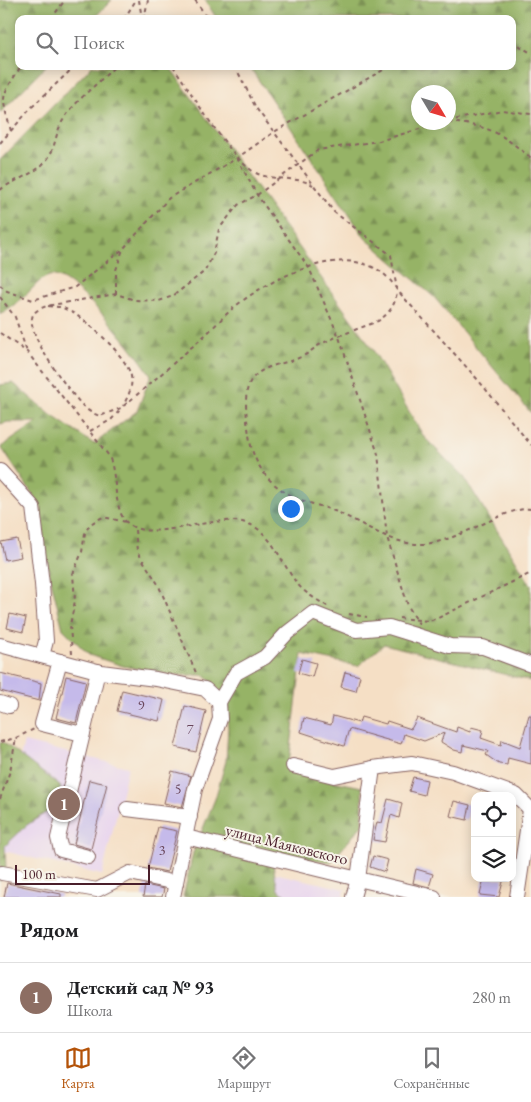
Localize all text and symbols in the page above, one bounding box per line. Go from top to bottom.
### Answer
search box [15,15,516,70]
icon: search [33,29,61,57]
text: Поиск [73,30,125,55]
north arrow [411,85,456,130]
your location [278,496,304,522]
house number: 9 [138,696,145,714]
house number: 7 [187,720,194,738]
house number: 5 [175,780,181,798]
pin: 1 [48,785,80,823]
map controls [471,792,516,882]
button: locate [471,792,516,837]
street label: улица Маяковского [224,819,350,870]
button: layers [471,837,516,882]
house number: 3 [159,841,166,859]
scale bar [15,862,150,885]
text: 100 m [22,865,56,883]
text: Рядом [20,916,79,943]
text: Детский сад № 93 [67,975,214,1000]
text: 1 [32,987,40,1008]
text: 280 m [472,987,511,1008]
text: Школа [67,1000,112,1021]
tab: Карта [61,1044,95,1092]
tab: Маршрут [217,1044,271,1092]
tab: Сохранённые [393,1044,470,1092]

